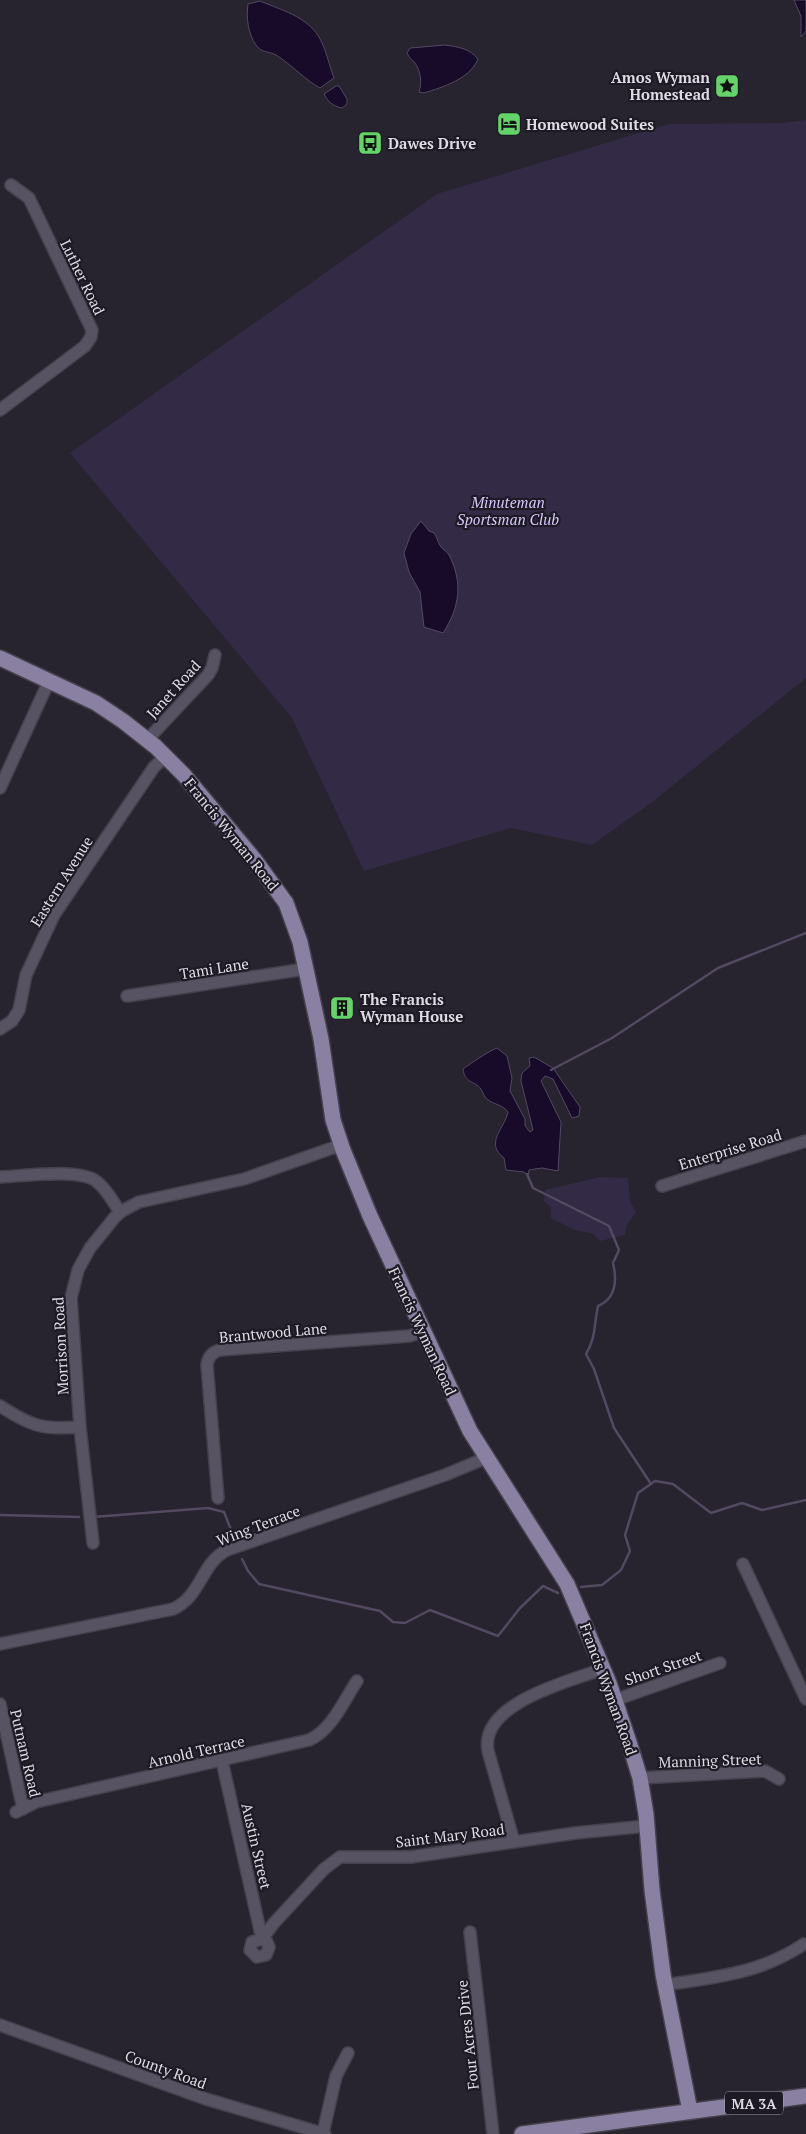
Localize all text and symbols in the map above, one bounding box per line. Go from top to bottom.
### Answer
place label: Amos Wyman Homestead [611,67,710,104]
place icon: Amos Wyman Homestead [714,73,740,99]
hotel icon: Homewood Suites [496,111,522,137]
place label: Homewood Suites [526,114,654,134]
bus stop icon: Dawes Drive [357,130,383,156]
place label: Dawes Drive [388,133,476,153]
street label: Luther Road [56,236,110,318]
park label: Minuteman Sportsman Club [457,492,559,529]
street label: Janet Road [142,656,204,722]
street label: Francis Wyman Road [180,774,284,894]
street label: Eastern Avenue [25,832,97,930]
street label: Tami Lane [178,953,250,983]
place label: The Francis Wyman House [360,989,463,1026]
building icon: The Francis Wyman House [329,995,355,1021]
street label: Enterprise Road [676,1124,784,1174]
street label: Francis Wyman Road [384,1264,462,1398]
street label: Morrison Road [47,1296,73,1396]
street label: Brantwood Lane [218,1317,328,1347]
street label: Wing Terrace [213,1500,303,1550]
street label: Francis Wyman Road [576,1620,642,1758]
street label: Short Street [622,1644,705,1690]
street label: Putnam Road [6,1707,46,1799]
street label: Arnold Terrace [146,1730,246,1772]
street label: Manning Street [658,1748,762,1772]
street label: Austin Street [237,1801,277,1892]
street label: Saint Mary Road [394,1818,506,1852]
street label: Four Acres Drive [451,1979,483,2091]
street label: County Road [122,2045,210,2093]
road number: MA 3A [725,2092,783,2114]

